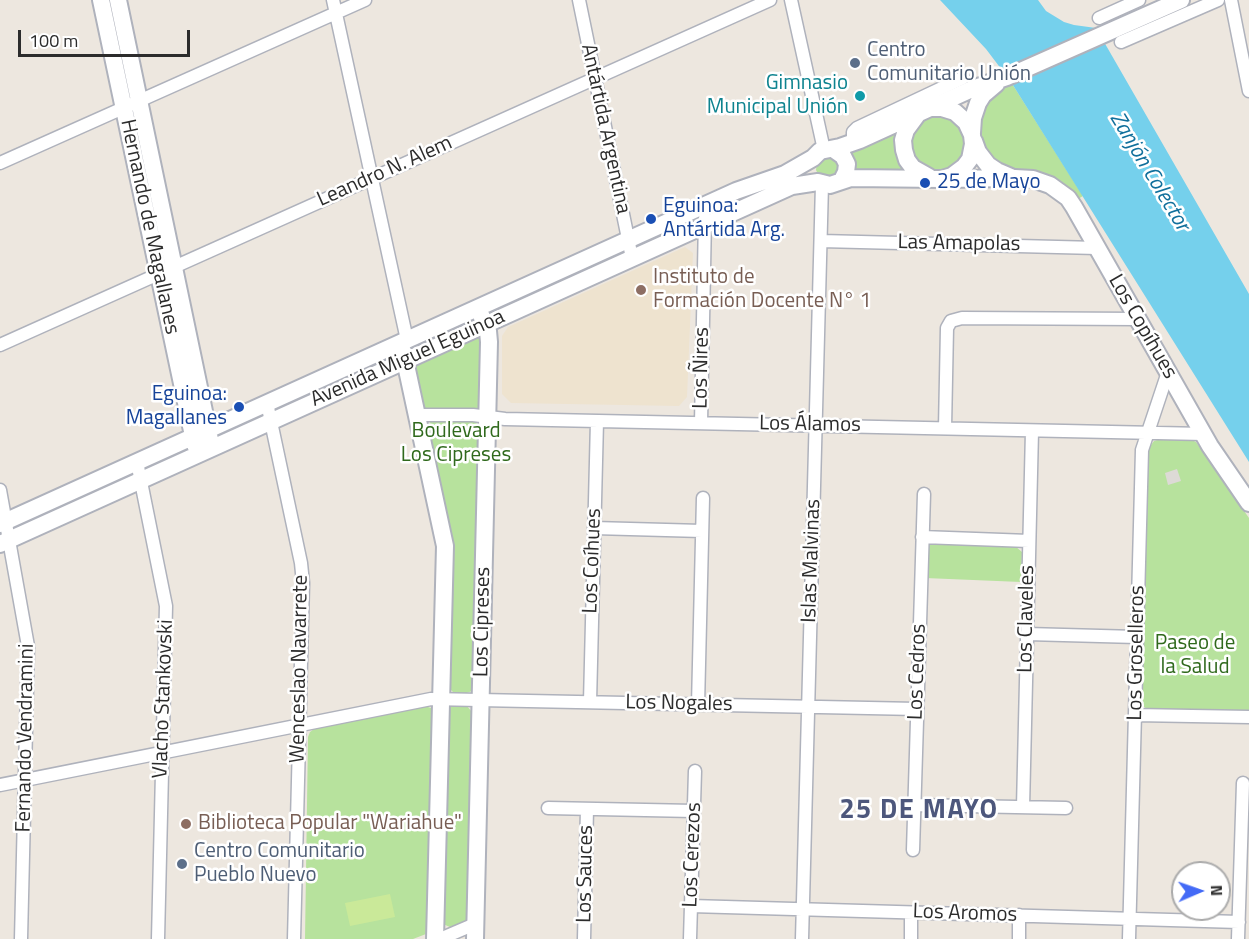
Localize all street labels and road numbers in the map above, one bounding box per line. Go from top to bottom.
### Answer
street label: Antártida Argentina [575,42,635,216]
street label: Hernando de Magallanes [114,117,184,337]
street label: Leandro N. Alem [314,131,456,213]
street label: Las Amapolas [897,230,1021,258]
street label: Los Copíhues [1102,270,1182,384]
street label: Avenida Miguel Eguinoa [307,305,509,413]
street label: Los Ñires [689,327,715,409]
street label: Los Álamos [759,412,861,438]
street label: Islas Malvinas [797,499,827,623]
street label: Los Coíhues [579,508,607,614]
street label: Los Claveles [1013,565,1041,673]
street label: Los Cipreses [469,567,497,677]
street label: Wenceslao Navarrete [286,575,314,763]
street label: Los Groselleros [1123,585,1151,721]
street label: Vlacho Stankovski [149,619,179,779]
street label: Los Cedros [904,623,932,721]
street label: Fernando Vendramini [12,643,40,833]
street label: Los Nogales [625,690,733,718]
street label: Los Cerezos [679,802,707,908]
street label: Los Sauces [573,825,599,923]
street label: Los Aromos [912,900,1018,928]

